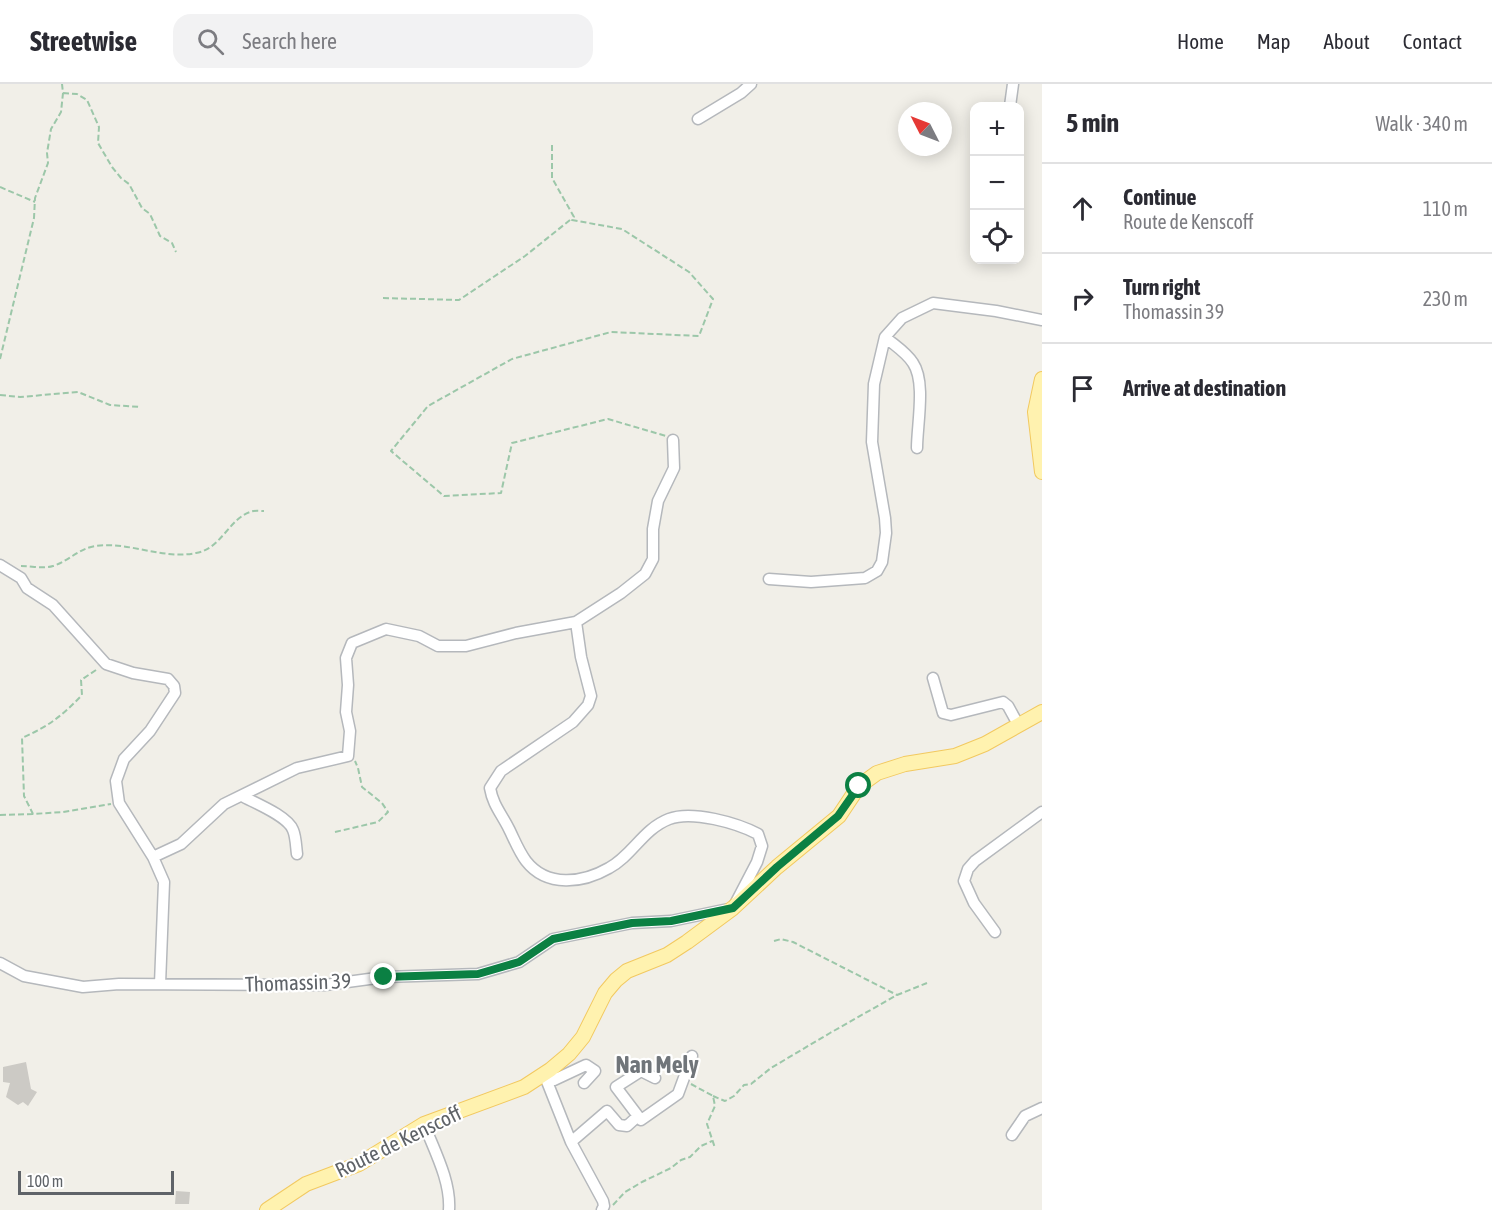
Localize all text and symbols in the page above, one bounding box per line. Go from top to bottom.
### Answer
search box [173,14,593,68]
text: Streetwise [30,25,137,57]
icon: search [194,25,227,58]
text: Search here [242,28,337,54]
text: Home [1177,29,1224,53]
text: Map [1257,29,1291,53]
text: About [1324,29,1370,53]
text: Contact [1403,29,1462,53]
north arrow [898,102,952,156]
map controls [970,102,1024,264]
button: + [970,102,1024,156]
text: 5 min [1066,108,1119,138]
text: Walk · 340 m [1376,112,1468,135]
button: − [970,156,1024,210]
text: Continue [1123,184,1197,210]
icon: ahead [1066,192,1099,225]
text: 110 m [1423,197,1468,220]
button: locate [970,210,1024,264]
text: Route de Kenscoff [1123,210,1254,233]
text: Turn right [1123,274,1200,300]
icon: right [1066,282,1099,315]
text: 230 m [1423,287,1468,310]
text: Thomassin 39 [1123,300,1224,323]
icon: arrive [1066,372,1099,405]
text: Arrive at destination [1123,375,1286,401]
route start [845,772,871,798]
route end [370,963,396,989]
street label: Thomassin 39 [245,968,351,996]
district label: Nan Mely [615,1051,699,1078]
street label: Route de Kenscoff [331,1100,465,1182]
scale bar [18,1168,174,1196]
text: 100 m [27,1172,63,1190]

